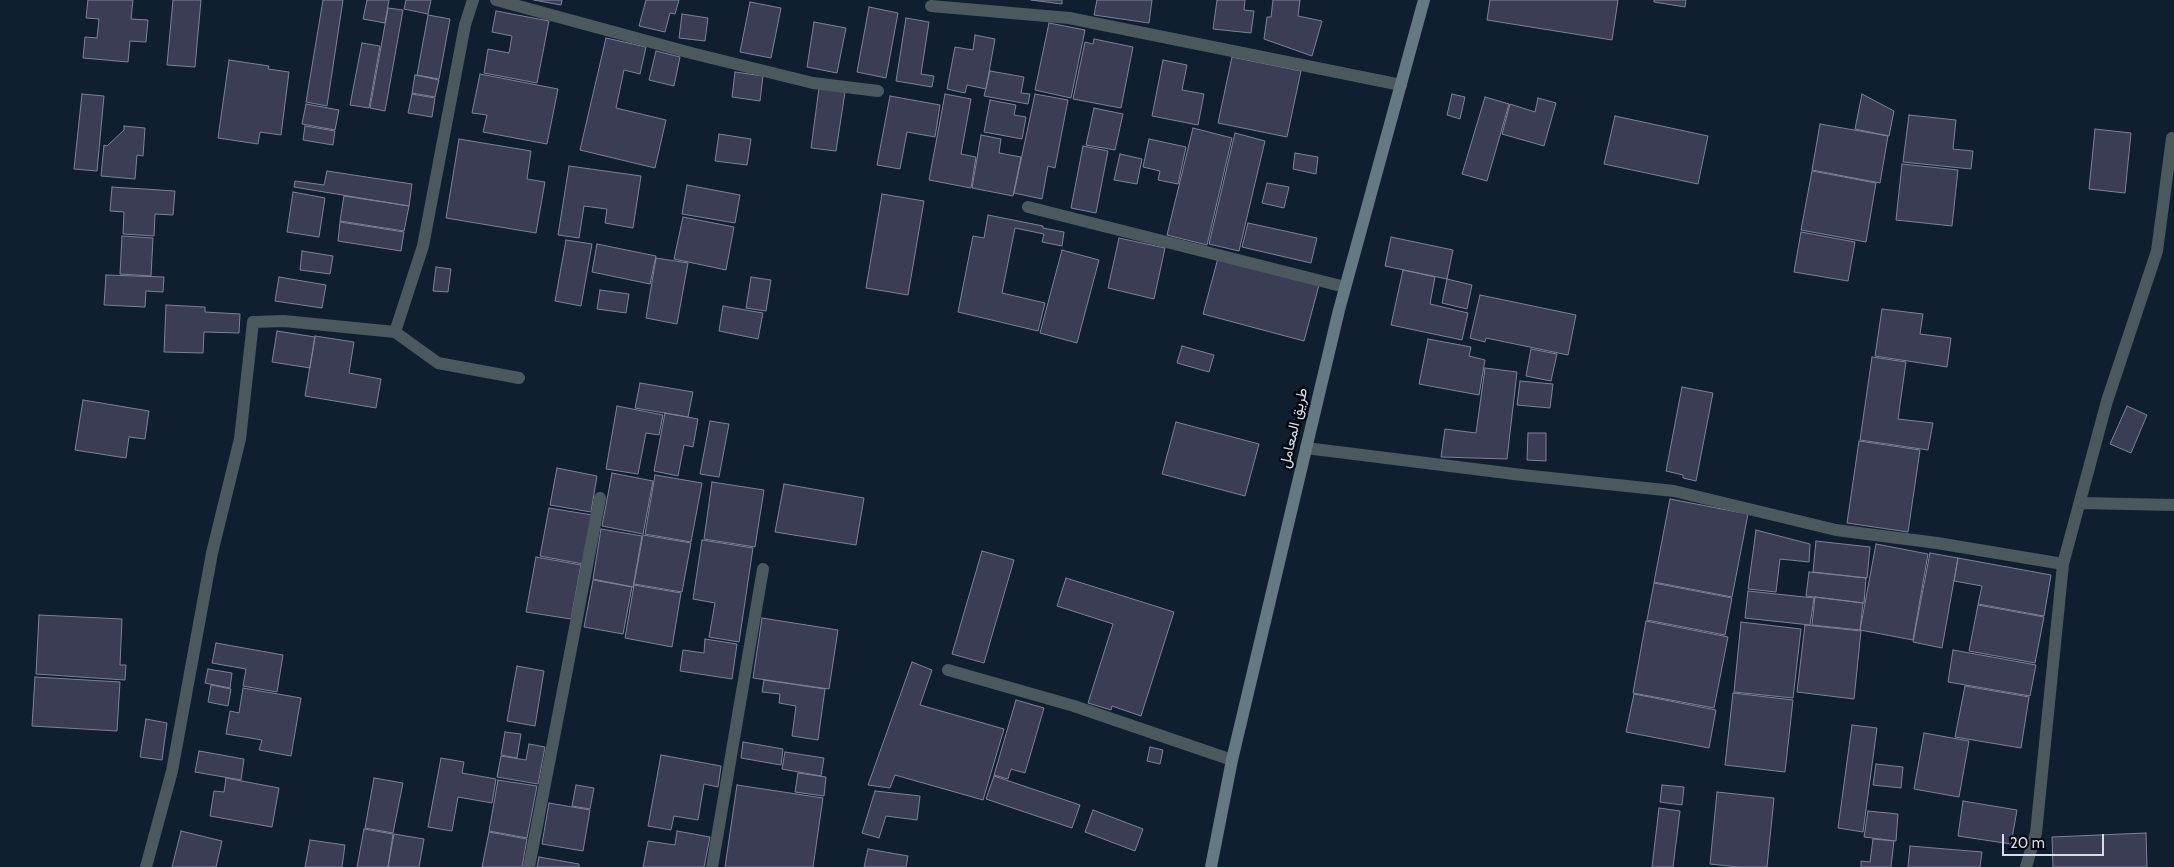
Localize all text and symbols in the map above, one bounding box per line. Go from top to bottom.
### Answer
street label: طريق المعامل [1276,386,1312,470]
scale bar [2004,824,2106,856]
text: 20 m [2010,834,2045,852]

